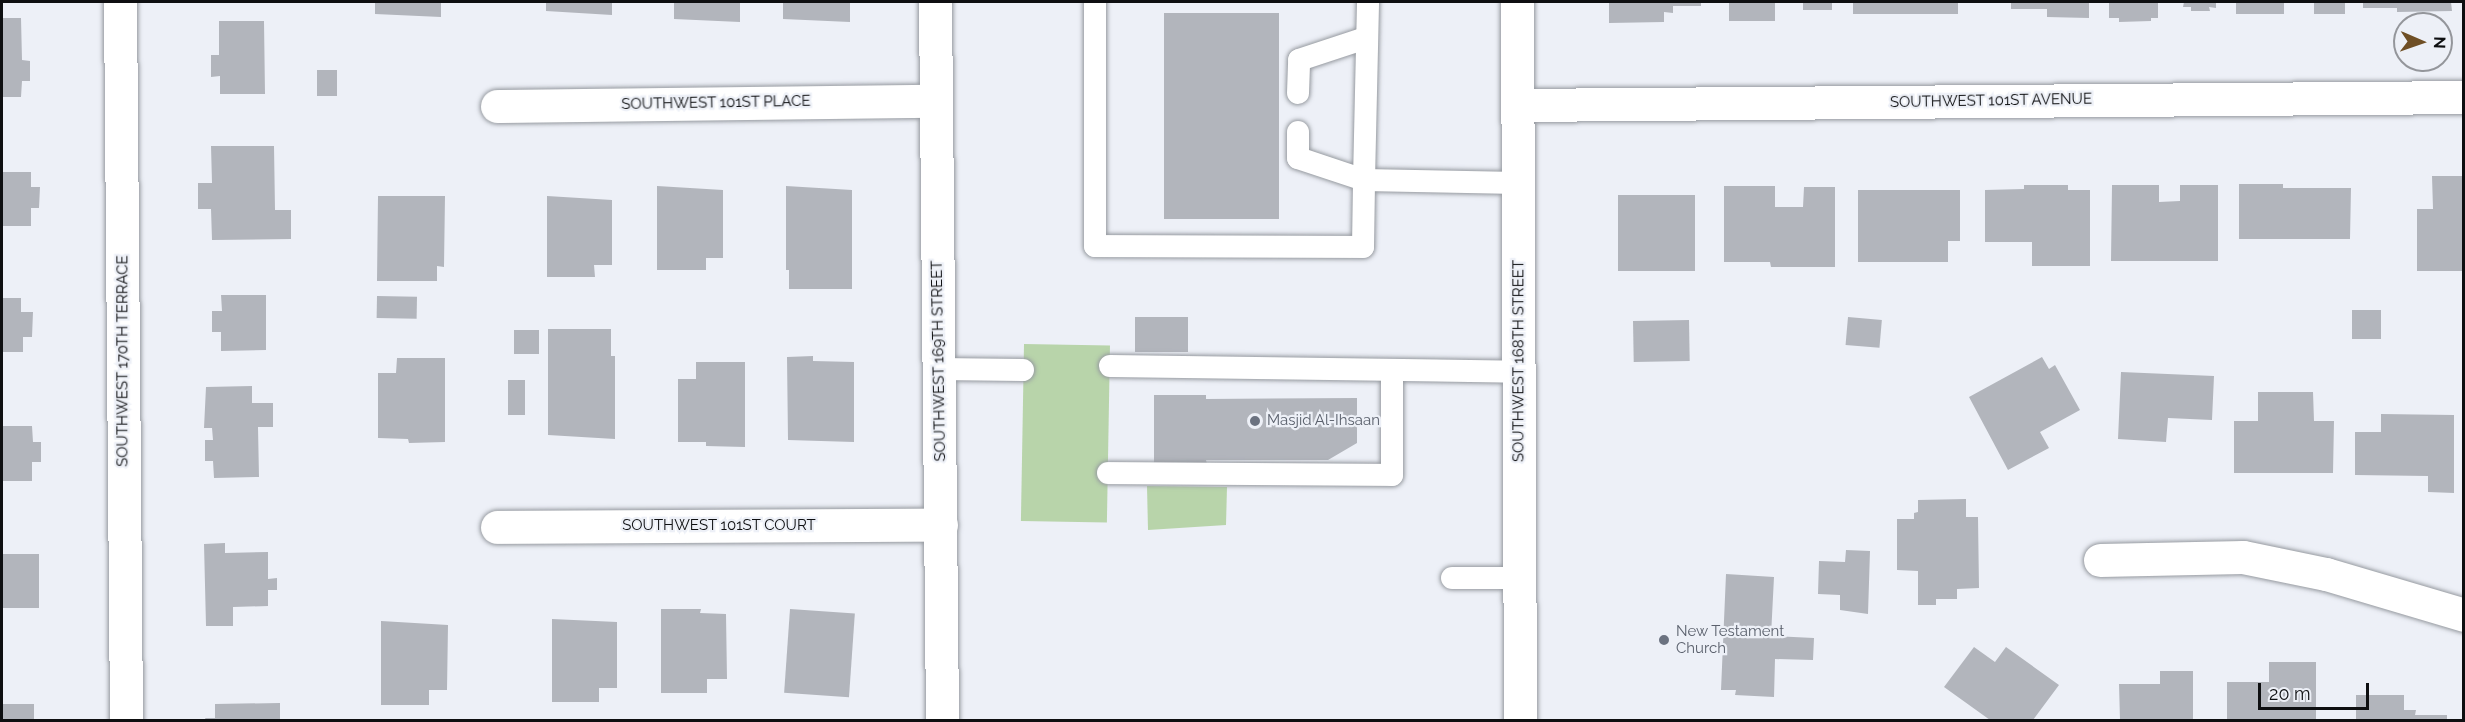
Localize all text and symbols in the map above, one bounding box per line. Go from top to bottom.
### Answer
north arrow [2393,12,2453,72]
text: N [2430,36,2449,49]
street label: SOUTHWEST 101ST AVENUE [1889,90,2093,112]
street label: SOUTHWEST 101ST PLACE [621,92,811,114]
street label: SOUTHWEST 170TH TERRACE [114,255,132,467]
street label: SOUTHWEST 169TH STREET [928,260,950,462]
street label: SOUTHWEST 168TH STREET [1510,260,1528,462]
place label: Masjid Al-Ihsaan [1267,412,1380,430]
marker: Masjid Al-Ihsaan [1248,414,1262,428]
street label: SOUTHWEST 101ST COURT [622,517,816,535]
place label: New Testament Church [1676,622,1785,657]
marker: New Testament Church [1657,633,1671,647]
scale bar [2261,671,2372,709]
text: 20 m [2269,683,2311,704]

